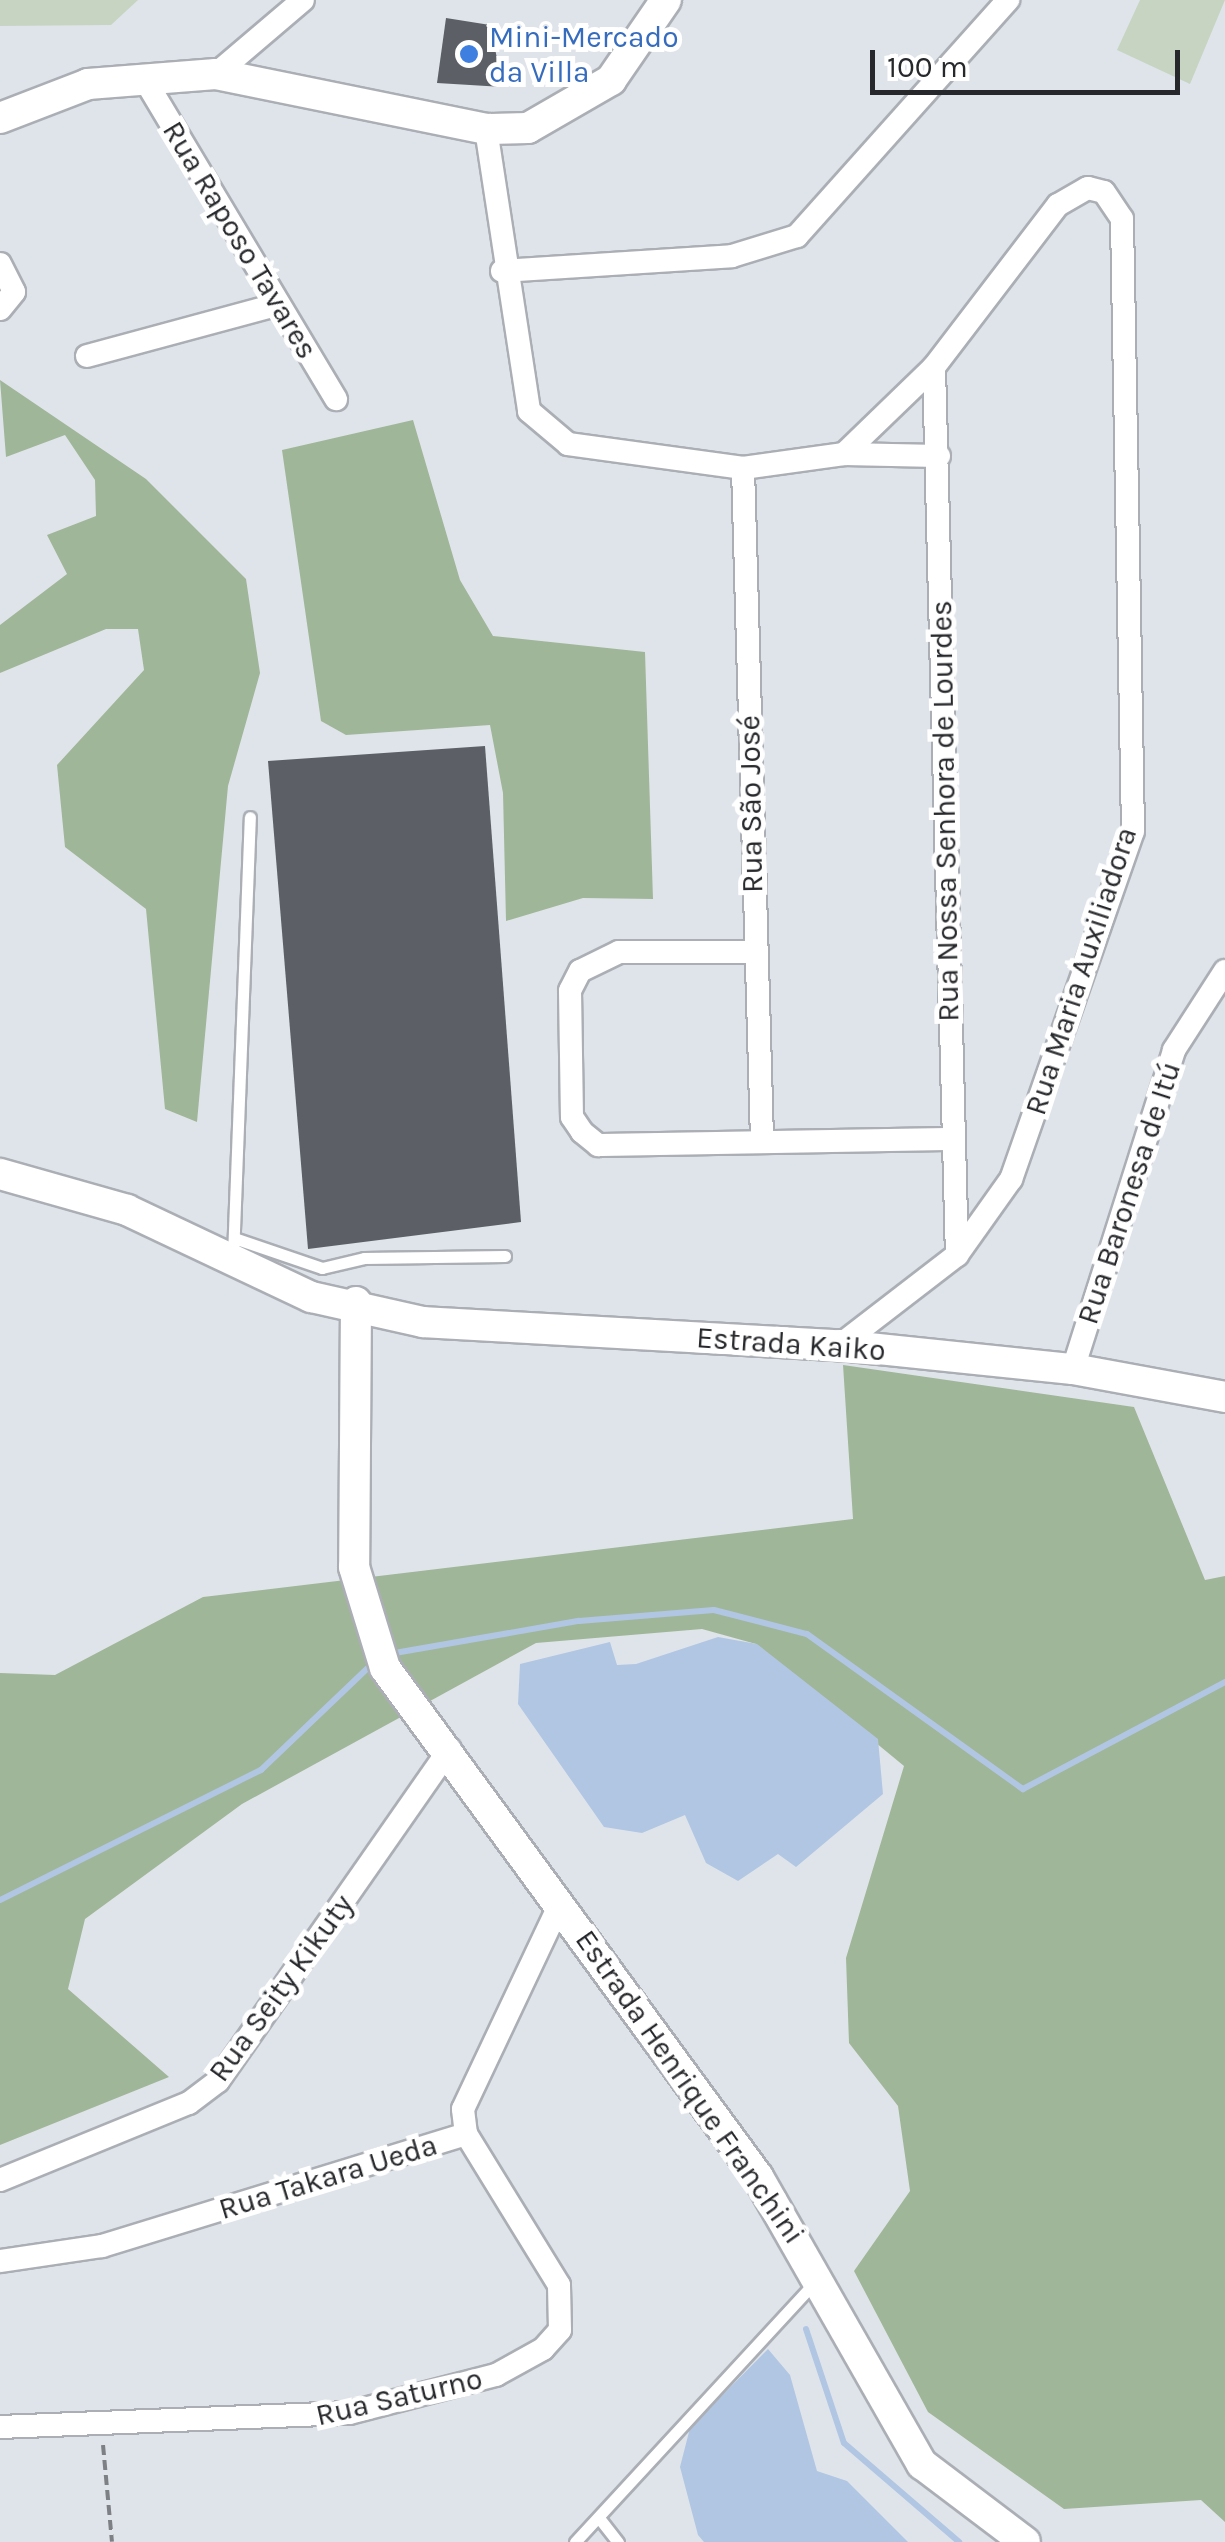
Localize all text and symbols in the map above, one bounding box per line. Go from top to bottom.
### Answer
place label: Mini-Mercado da Villa [489,19,679,90]
scale bar [875,30,1185,92]
marker: Mini-Mercado da Villa [458,43,480,65]
text: 100 m [887,49,968,85]
street label: Rua Raposo Tavares [155,115,325,365]
street label: Rua Nossa Senhora de Lourdes [923,600,967,1022]
street label: Rua São José [731,715,771,893]
street label: Rua Maria Auxiliadora [1017,822,1145,1120]
street label: Rua Baronesa de Itú [1070,1057,1188,1329]
street label: Estrada Kaiko [695,1319,887,1369]
street label: Rua Seity Kikuty [201,1887,361,2089]
street label: Estrada Henrique Franchini [568,1923,812,2251]
street label: Rua Takara Ueda [215,2127,441,2227]
street label: Rua Saturno [312,2360,486,2434]

